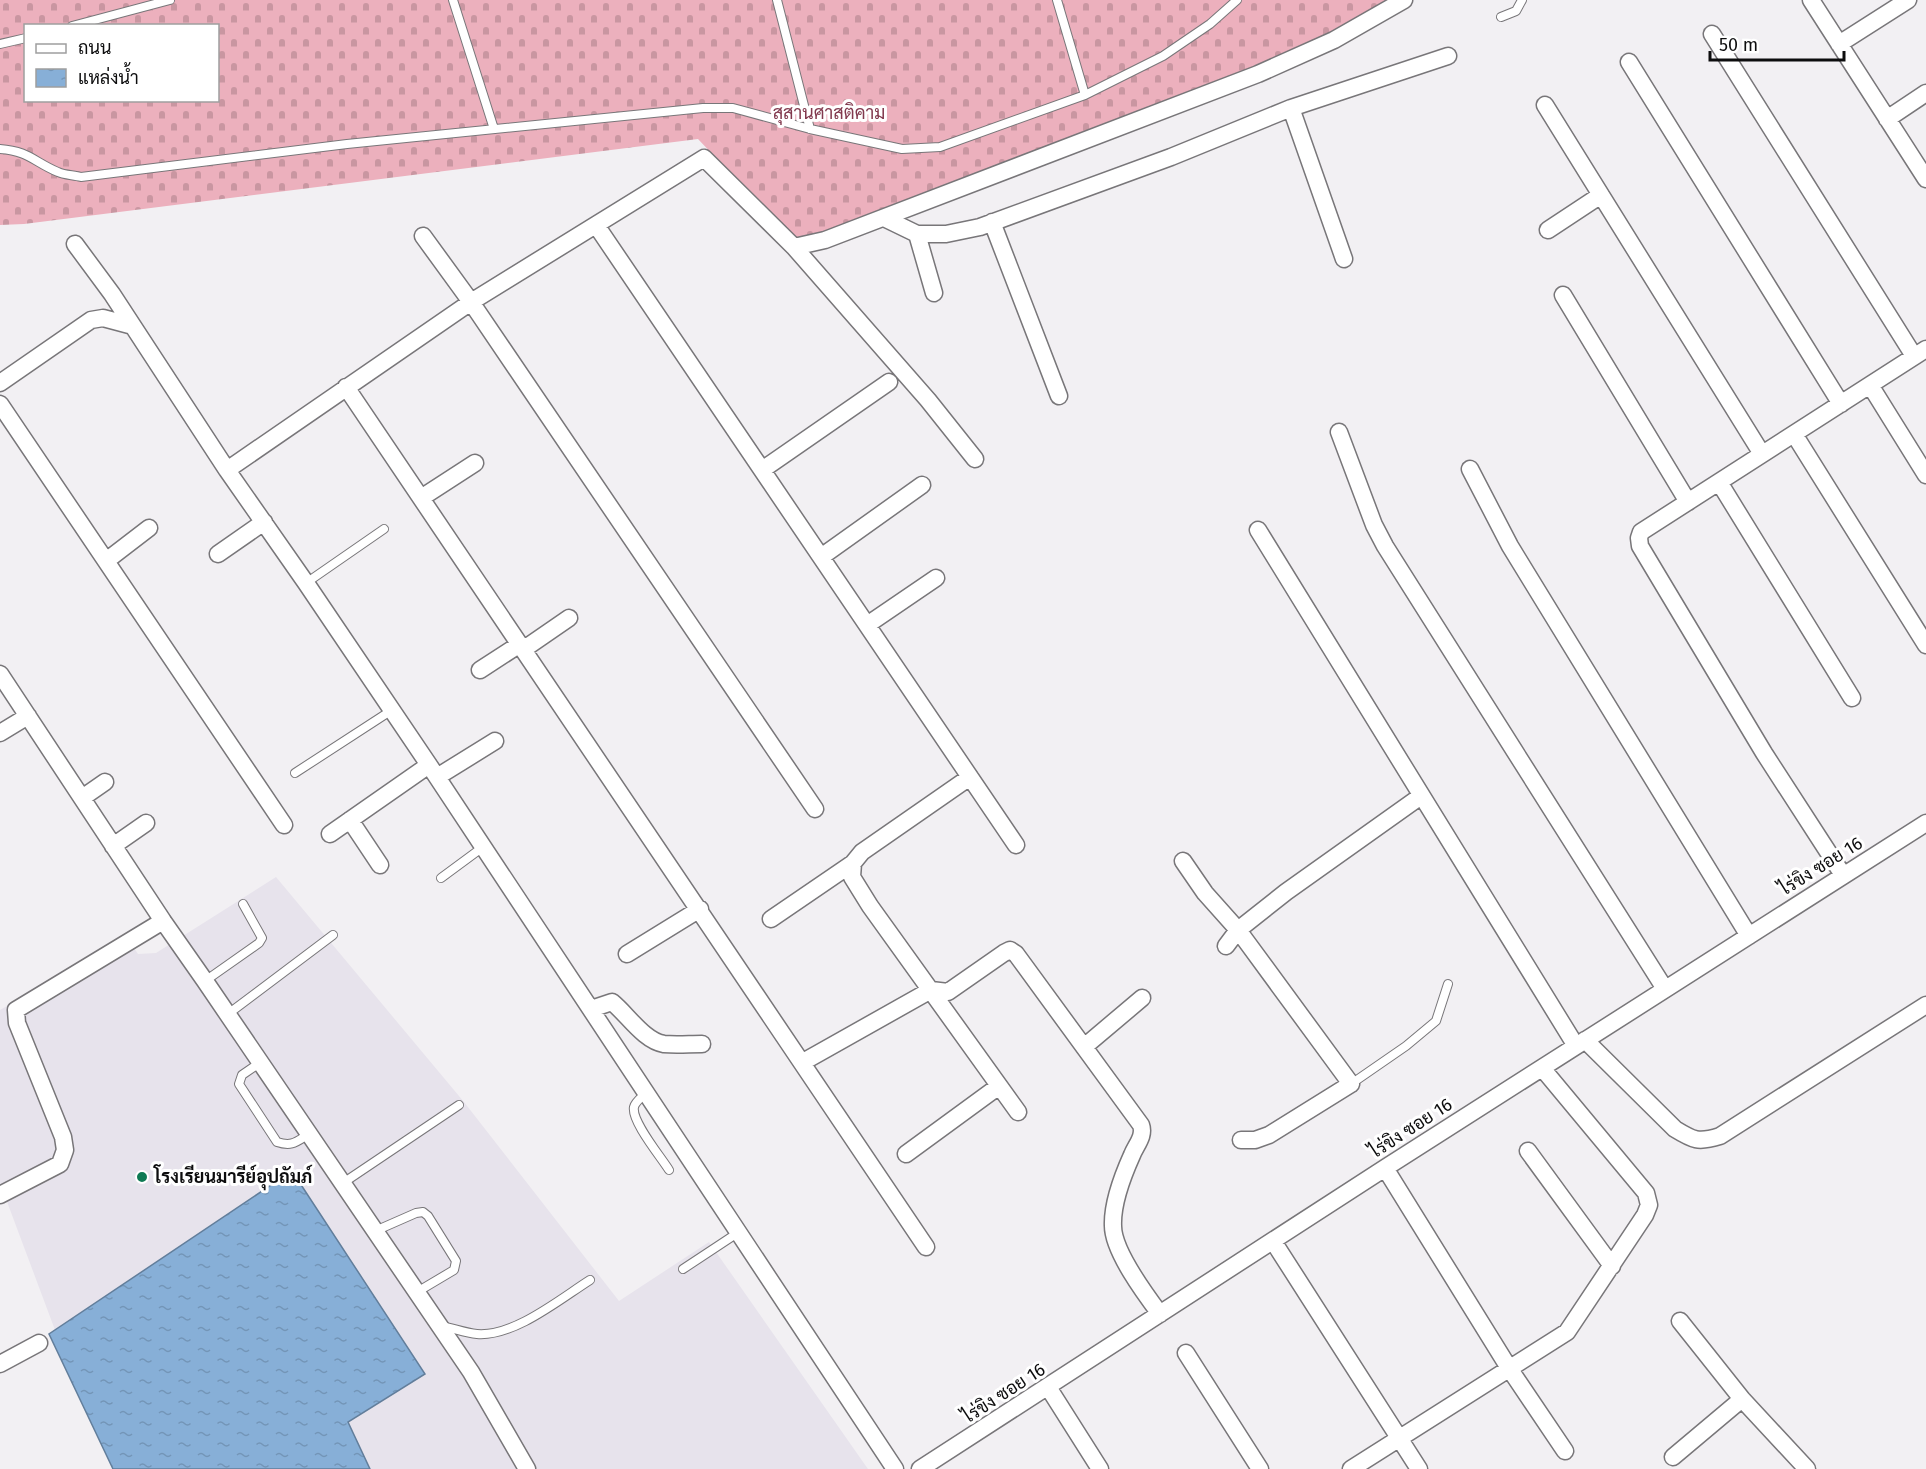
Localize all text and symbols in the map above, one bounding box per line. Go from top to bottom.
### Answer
legend [24,24,219,102]
scale bar [1710,24,1844,62]
text: 50 m [1719,34,1758,56]
text: ถนน [78,37,111,59]
text: แหล่งน้ำ [78,62,139,89]
park label: สุสานศาสติคาม [773,102,885,125]
street label: ไร่ขิง ซอย 16 [1773,830,1866,901]
street label: ไร่ขิง ซอย 16 [1363,1092,1456,1164]
place label: โรงเรียนมารีย์อุปถัมภ์ [153,1164,313,1191]
marker: โรงเรียนมารีย์อุปถัมภ์ [135,1170,149,1184]
street label: ไร่ขิง ซอย 16 [956,1357,1049,1429]

